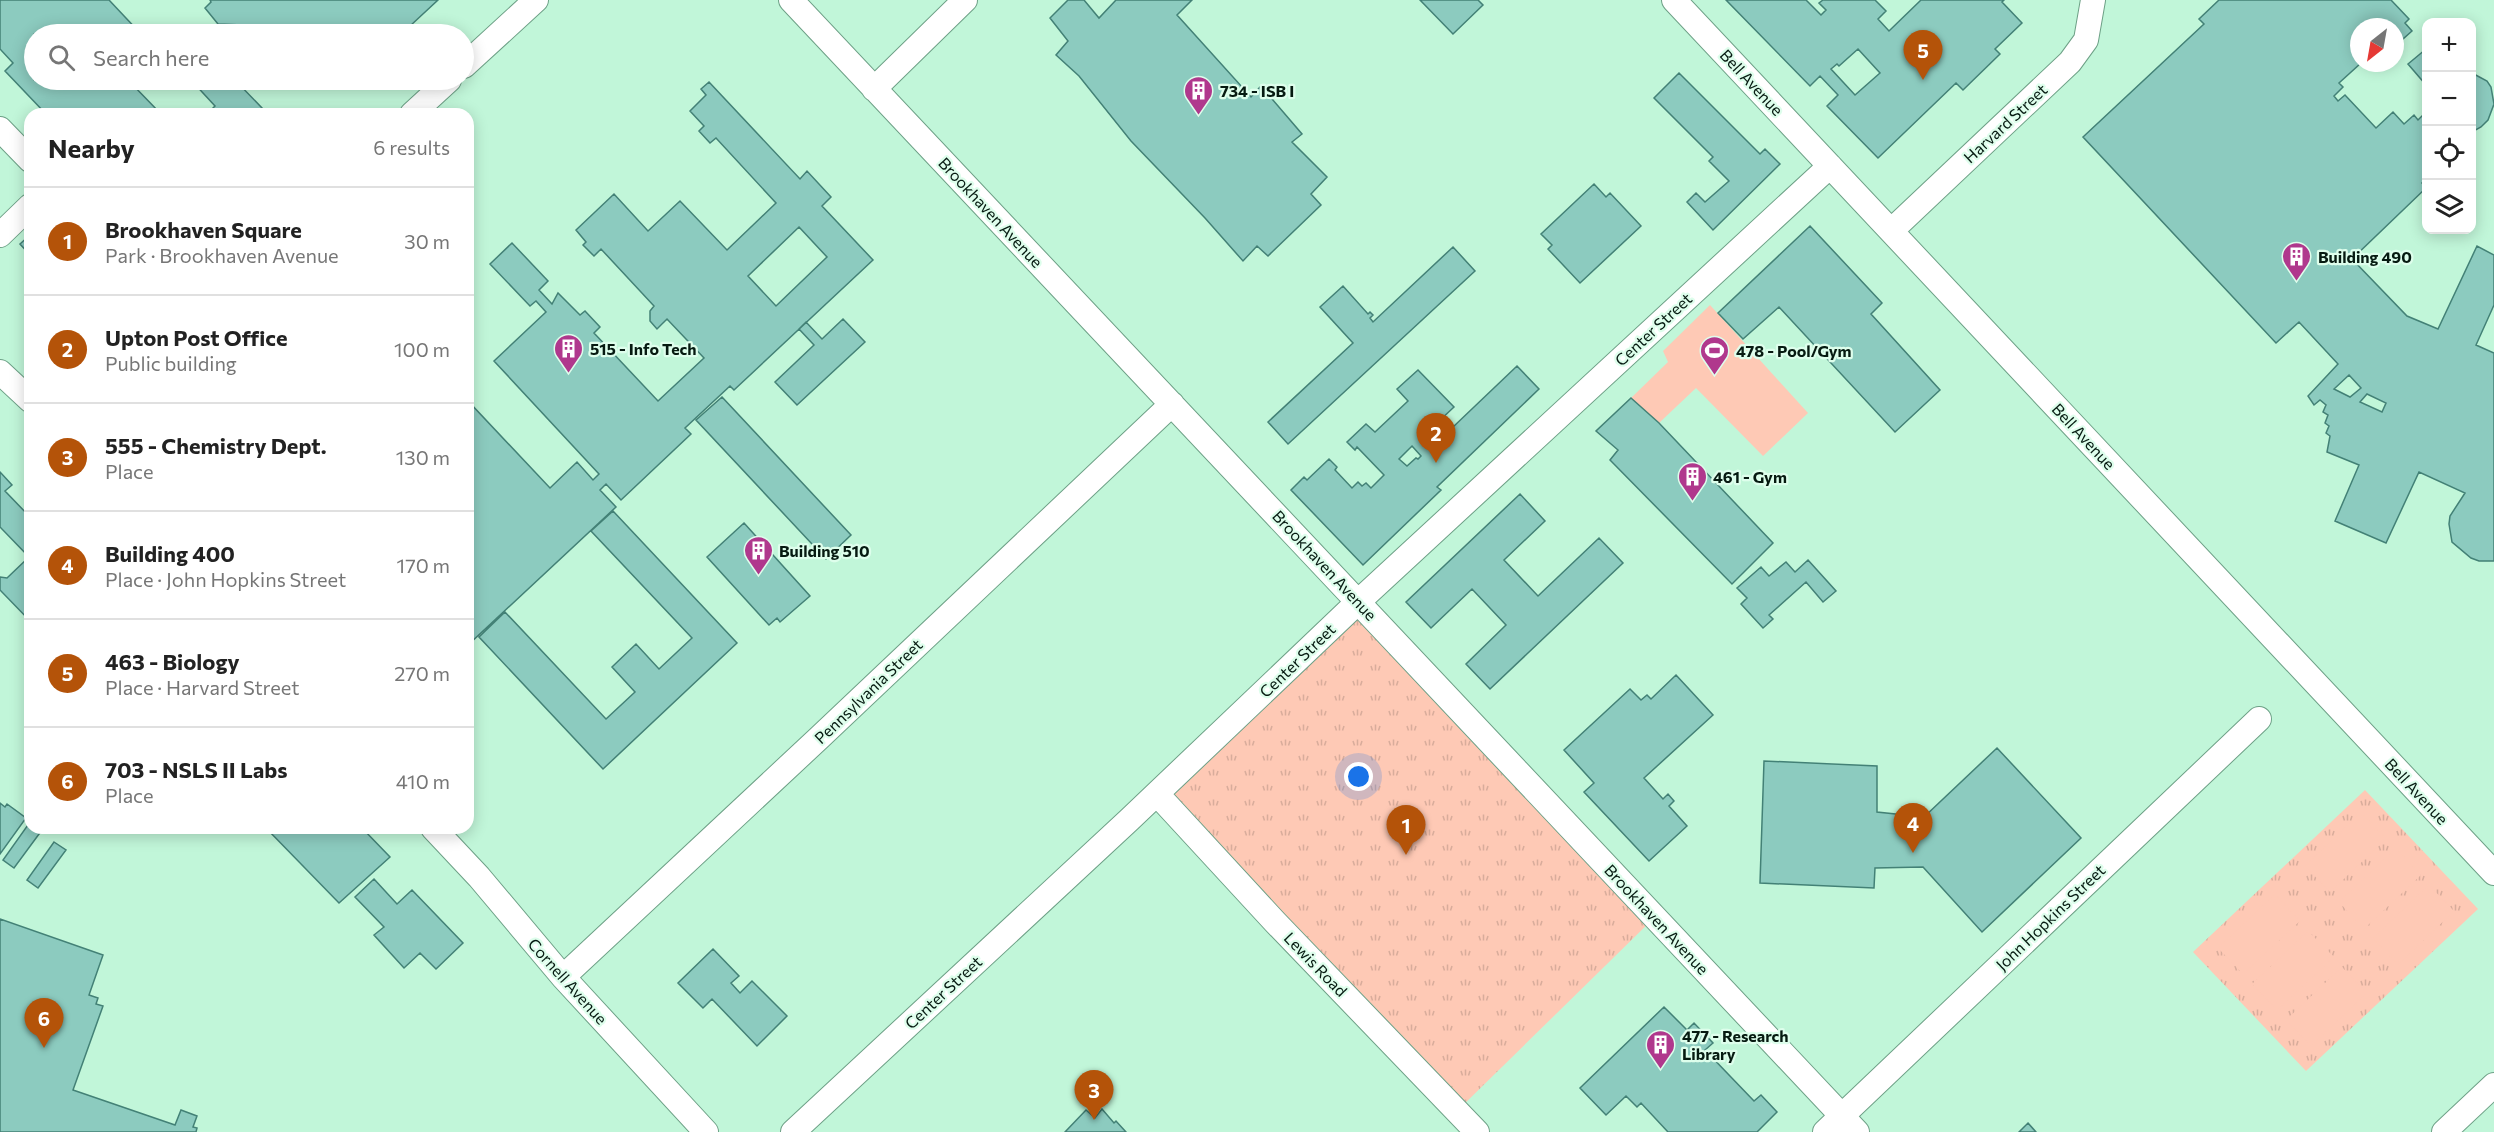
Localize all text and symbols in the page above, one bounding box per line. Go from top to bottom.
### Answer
north arrow [2350,18,2404,72]
map controls [2422,18,2476,234]
button: + [2422,18,2476,72]
search box [24,24,474,90]
pin: 5 [1904,31,1942,80]
icon: search [45,41,78,74]
text: Search here [93,44,209,71]
street label: Bell Avenue [1717,45,1787,119]
button: − [2422,72,2476,126]
building icon: 734 - ISB I [1183,74,1215,116]
street label: Harvard Street [1959,79,2051,166]
place label: 734 - ISB I [1220,81,1294,100]
button: locate [2422,126,2476,180]
text: Nearby [48,132,135,163]
text: 6 results [373,135,450,159]
street label: Brookhaven Avenue [935,153,1047,271]
button: layers [2422,180,2476,234]
text: Brookhaven Square [105,216,302,243]
text: 1 [63,229,72,253]
text: 30 m [404,229,450,253]
building icon: Building 490 [2281,240,2313,282]
text: Park · Brookhaven Avenue [105,243,339,267]
place label: Building 490 [2318,247,2412,266]
street label: Center Street [1611,288,1696,369]
text: Upton Post Office [105,324,287,351]
building icon: 515 - Info Tech [553,332,585,374]
sports icon: 478 - Pool/Gym [1699,334,1731,376]
text: 2 [62,337,73,361]
text: 100 m [394,337,450,361]
place label: 515 - Info Tech [590,339,697,358]
place label: 478 - Pool/Gym [1736,341,1852,360]
text: Public building [105,351,237,375]
street label: Bell Avenue [2049,399,2119,473]
pin: 2 [1416,414,1456,463]
text: 555 - Chemistry Dept. [105,432,326,459]
text: 3 [62,445,73,469]
text: 130 m [396,445,450,469]
text: Place [105,459,154,483]
building icon: 461 - Gym [1676,460,1708,502]
place label: 461 - Gym [1713,467,1787,486]
street label: Brookhaven Avenue [1269,506,1381,624]
building icon: Building 510 [742,534,774,576]
text: Building 400 [105,540,235,567]
place label: Building 510 [779,541,870,560]
text: 4 [61,553,74,577]
text: 170 m [397,553,450,577]
text: Place · John Hopkins Street [105,567,346,591]
street label: Center Street [1255,619,1339,701]
street label: Pennsylvania Street [810,634,926,747]
text: 463 - Biology [105,648,240,675]
text: 5 [62,661,73,685]
text: 270 m [394,661,450,685]
text: Place · Harvard Street [105,675,299,699]
street label: Bell Avenue [2382,754,2452,828]
text: 703 - NSLS II Labs [105,756,287,783]
your location [1344,762,1373,791]
text: 6 [61,769,74,793]
text: 410 m [396,769,450,793]
text: Place [105,783,154,807]
pin: 4 [1894,804,1932,853]
pin: 1 [1386,806,1426,855]
street label: Brookhaven Avenue [1601,860,1713,978]
street label: John Hopkins Street [1992,860,2109,974]
street label: Lewis Road [1281,928,1351,1000]
street label: Cornell Avenue [524,934,612,1028]
street label: Center Street [901,951,986,1032]
pin: 6 [24,998,63,1048]
place label: 477 - Research Library [1682,1026,1789,1063]
building icon: 477 - Research Library [1645,1028,1677,1070]
pin: 3 [1074,1070,1114,1120]

